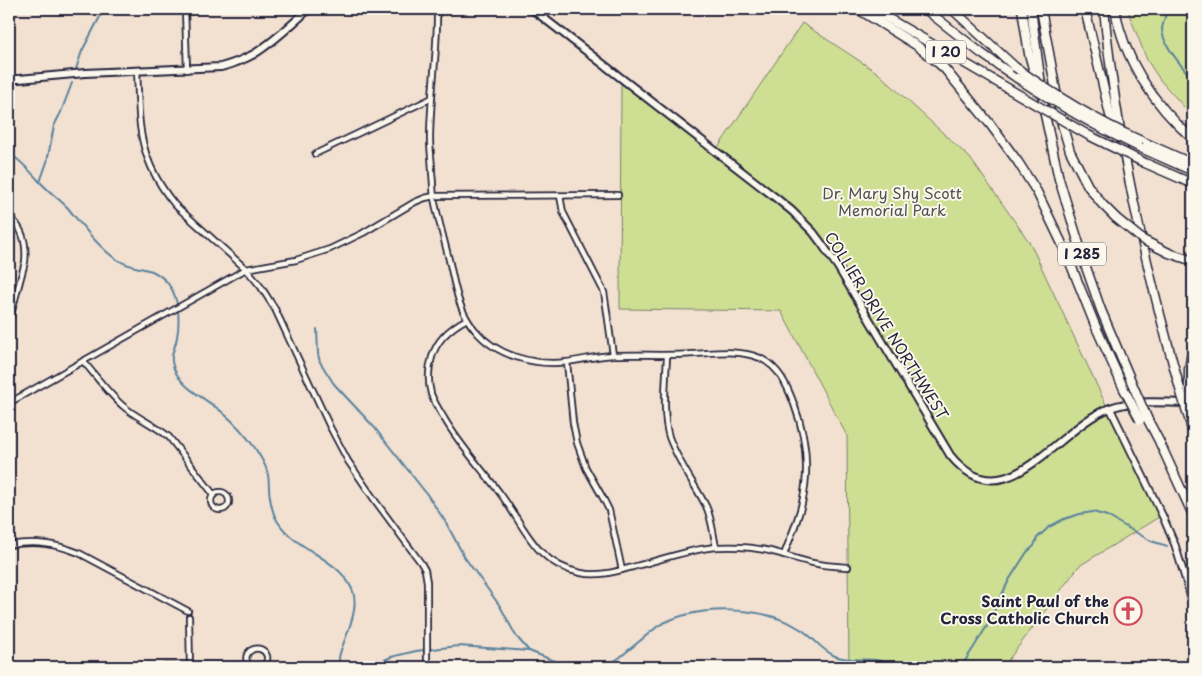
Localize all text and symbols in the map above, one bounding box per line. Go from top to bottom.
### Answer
road number: I 20 [926,41,966,64]
park label: Dr. Mary Shy Scott Memorial Park [822,181,962,221]
street label: COLLIER DRIVE NORTHWEST [820,227,955,424]
road number: I 285 [1058,242,1106,266]
place label: Saint Paul of the Cross Catholic Church [940,589,1109,629]
church icon: Saint Paul of the Cross Catholic Church [1113,596,1143,626]

